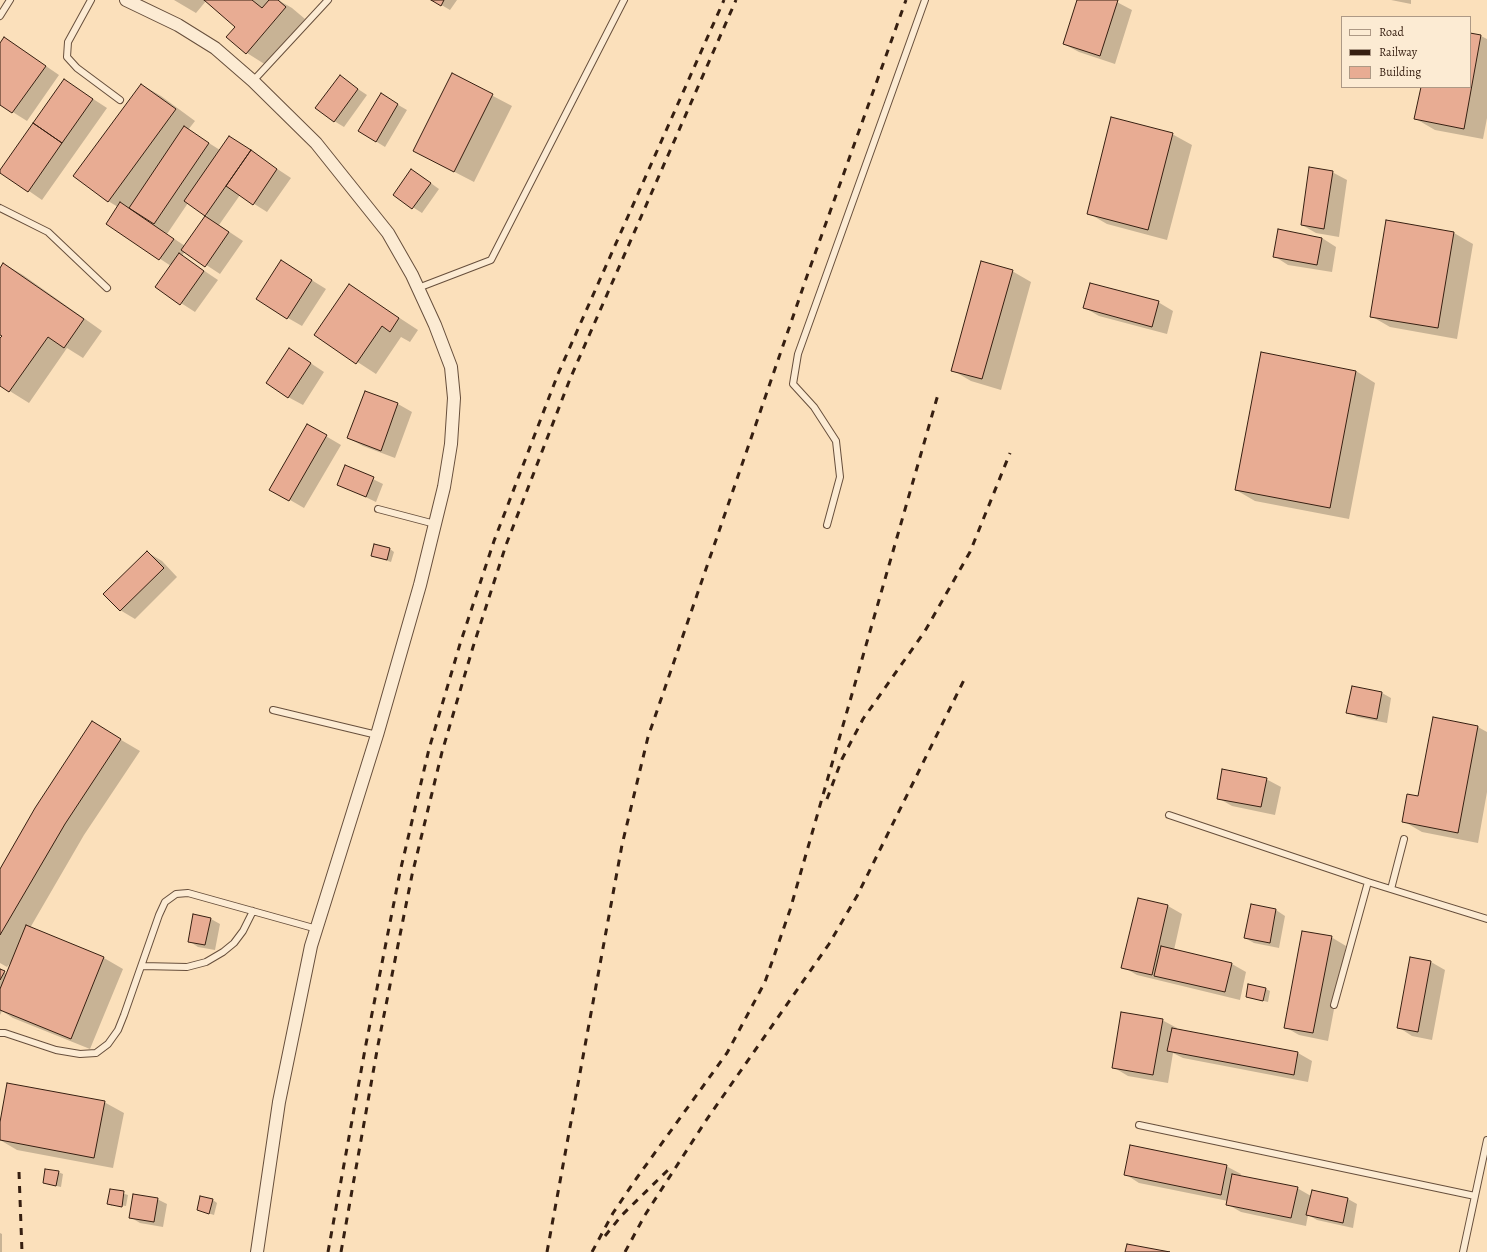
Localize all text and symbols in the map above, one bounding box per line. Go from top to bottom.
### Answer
legend [1341,16,1471,88]
text: Road [1379,24,1404,40]
text: Railway [1379,44,1417,60]
text: Building [1379,64,1421,80]

